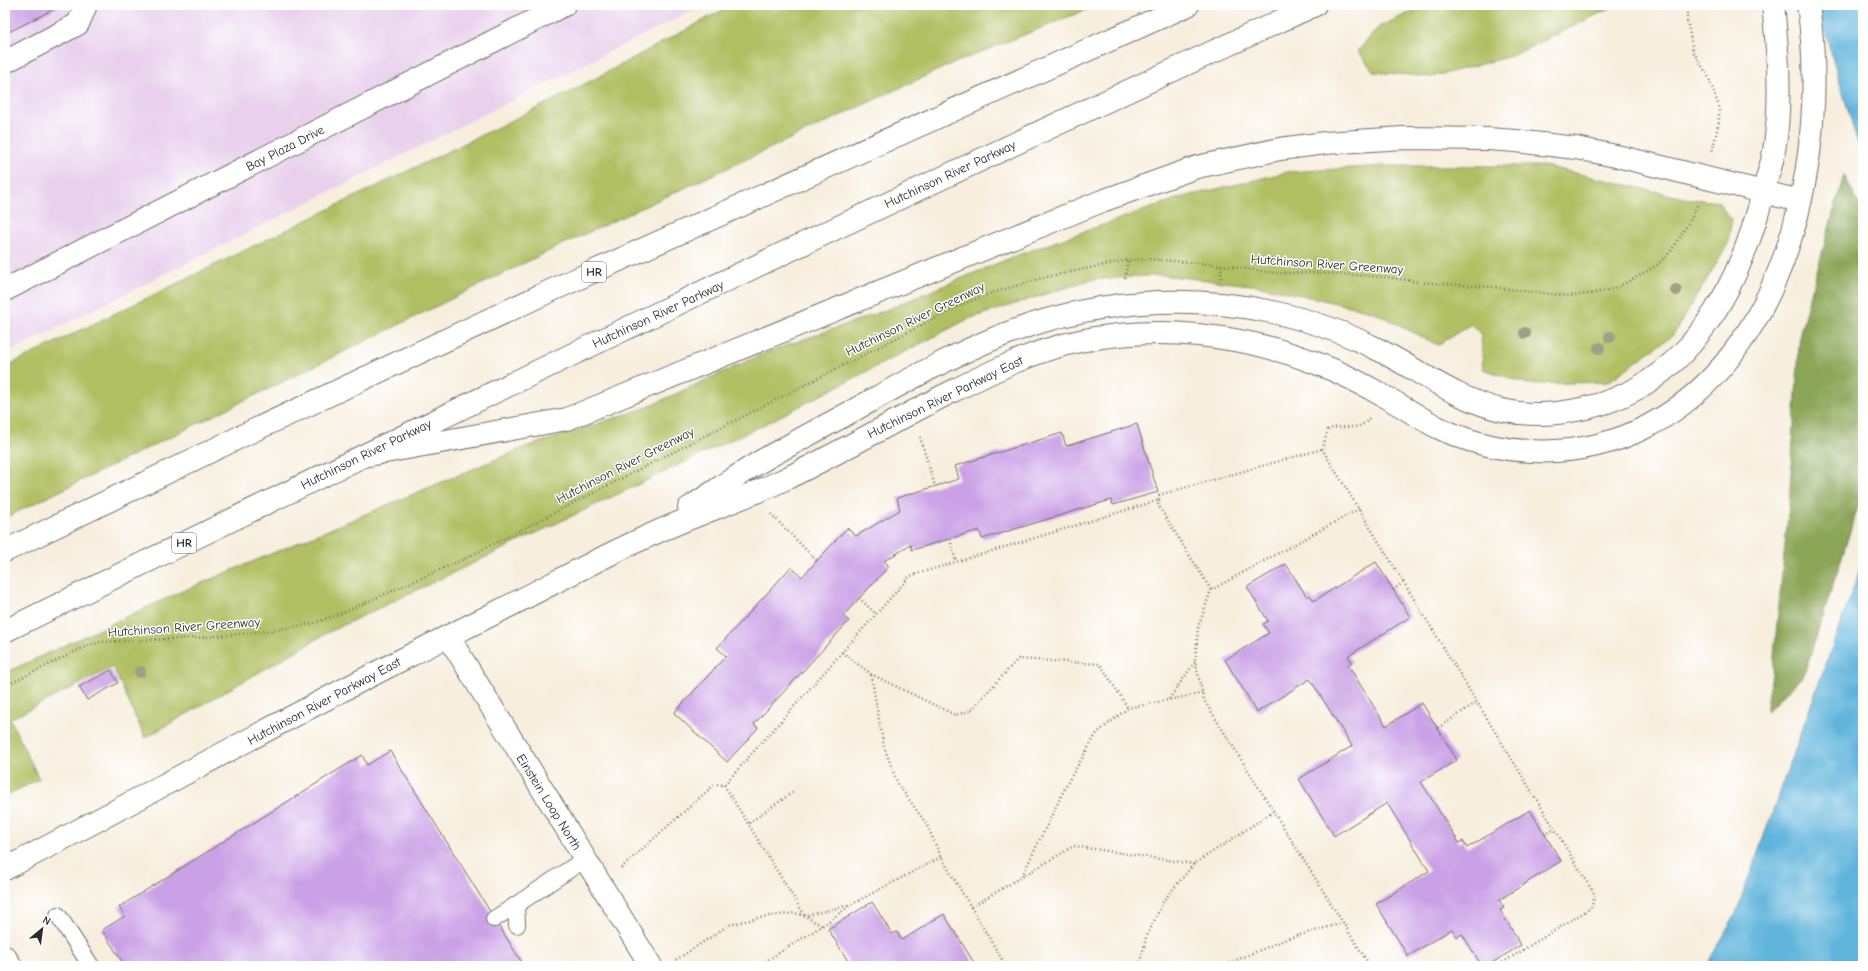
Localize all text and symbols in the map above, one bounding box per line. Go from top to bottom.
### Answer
street label: Bay Plaza Drive [243,122,327,174]
street label: Hutchinson River Parkway [882,137,1018,211]
street label: Hutchinson River Greenway [1250,251,1404,277]
road number: HR [582,262,606,282]
street label: Hutchinson River Parkway [590,277,726,351]
street label: Hutchinson River Greenway [843,279,987,359]
street label: Hutchinson River Parkway East [865,352,1026,441]
street label: Hutchinson River Parkway [298,416,434,492]
street label: Hutchinson River Greenway [553,424,697,506]
road number: HR [172,533,196,553]
street label: Hutchinson River Greenway [107,614,261,640]
street label: Hutchinson River Parkway East [245,654,404,748]
street label: Einstein Loop North [513,751,585,853]
north arrow [22,909,62,949]
text: N [40,913,53,928]

